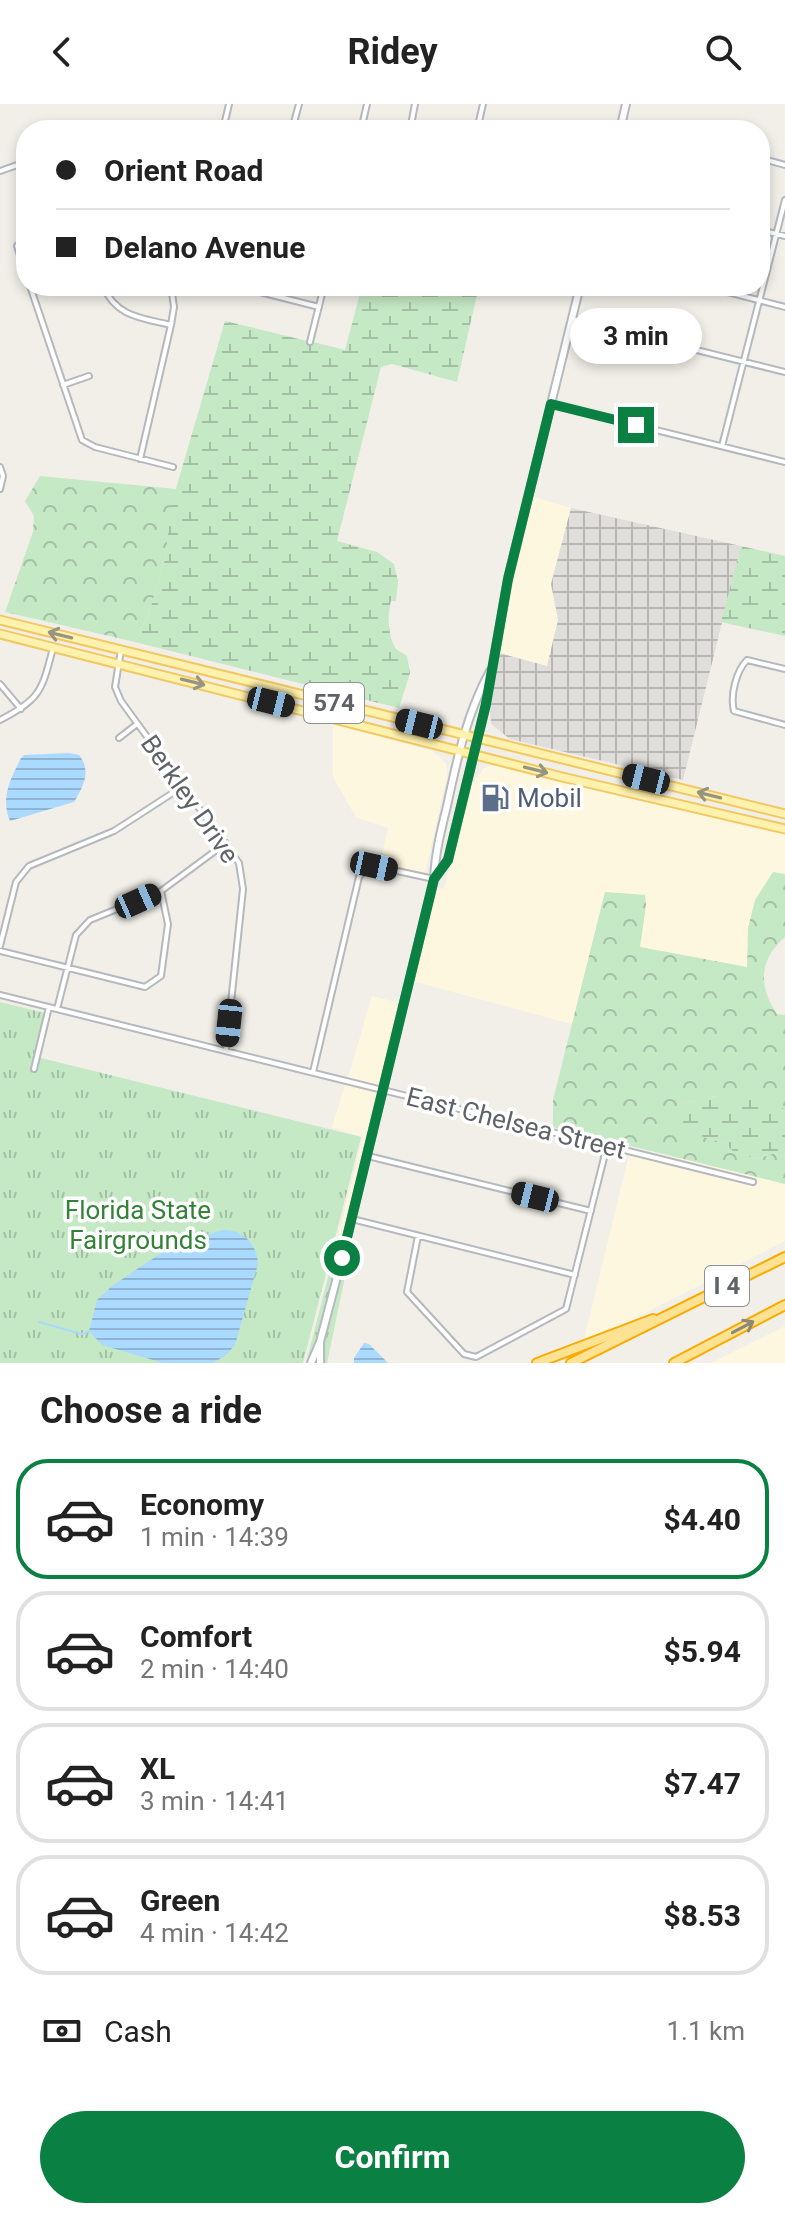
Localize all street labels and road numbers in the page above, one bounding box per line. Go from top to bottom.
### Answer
road number: 574 [304,683,364,723]
street label: Berkley Drive [135,729,245,869]
street label: East Chelsea Street [403,1081,629,1165]
road number: I 4 [705,1266,749,1306]

